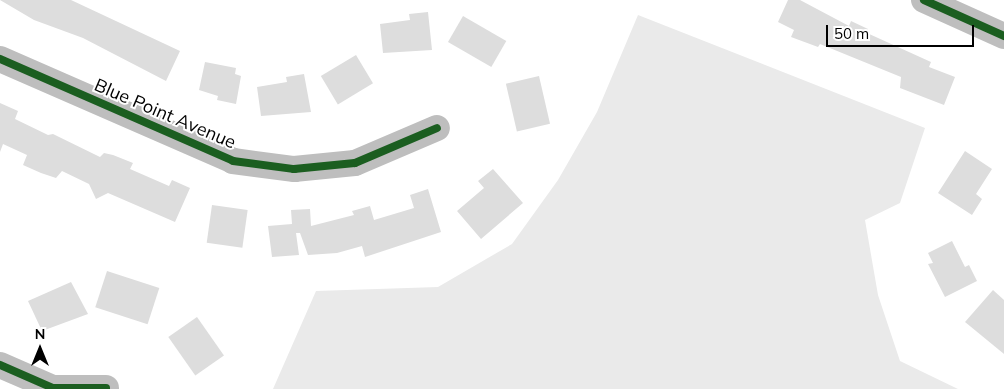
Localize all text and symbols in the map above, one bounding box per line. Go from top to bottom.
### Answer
scale bar [829,15,976,47]
text: 50 m [834,24,869,43]
street label: Blue Point Avenue [91,74,239,154]
north arrow [15,324,65,374]
text: N [35,325,45,343]

